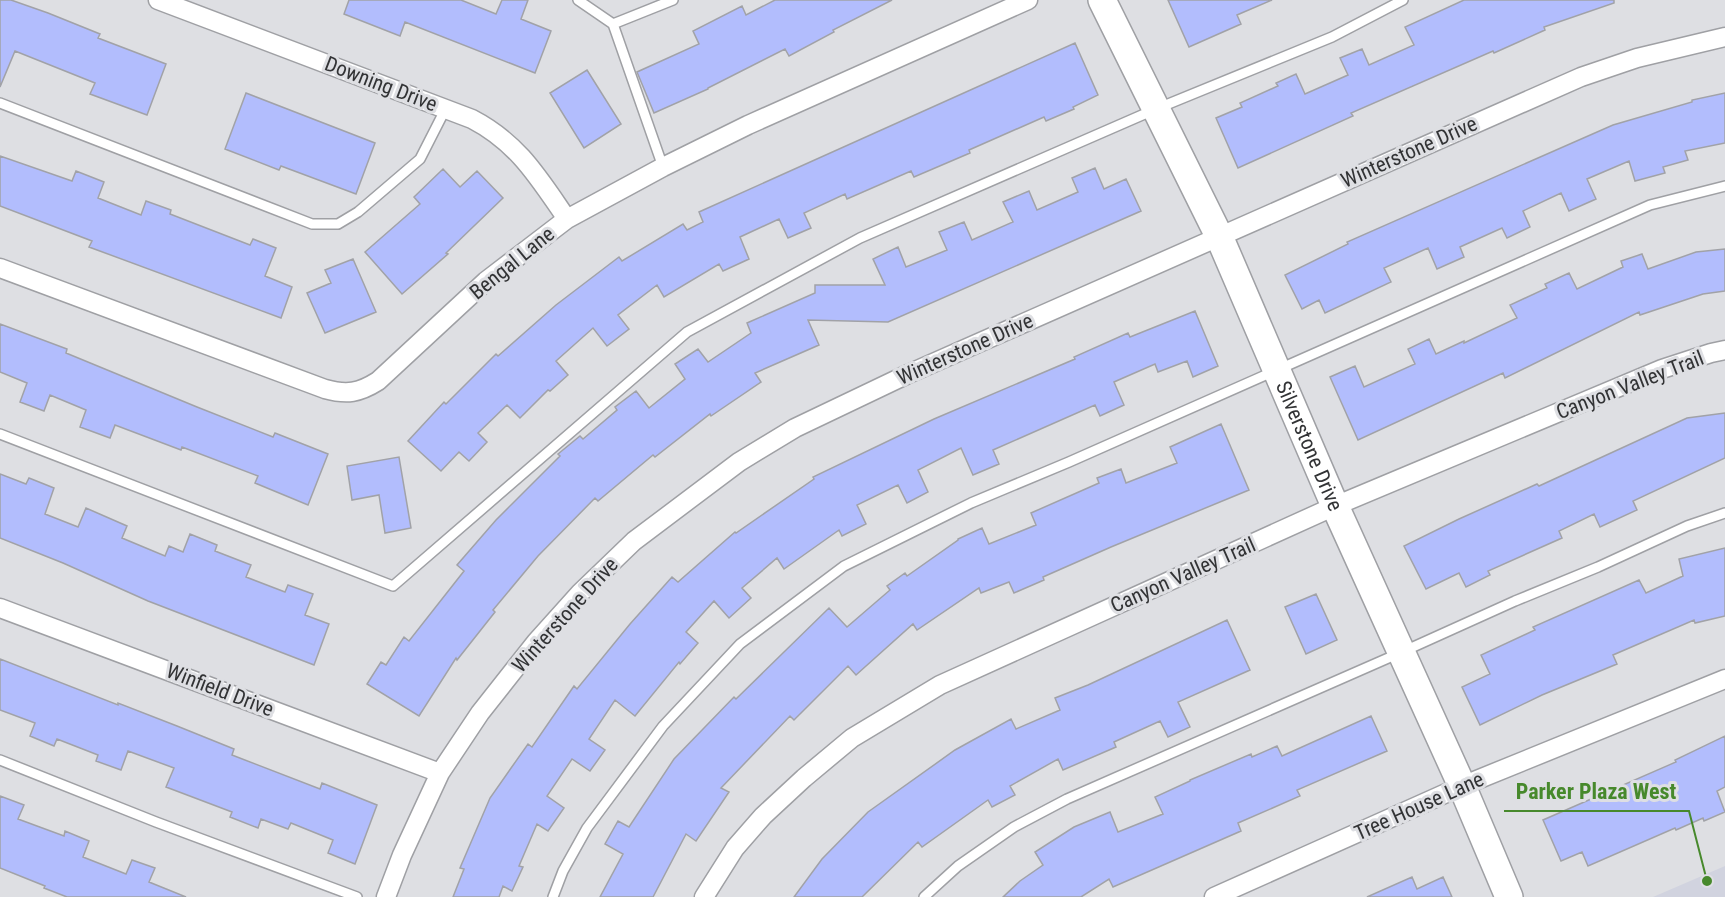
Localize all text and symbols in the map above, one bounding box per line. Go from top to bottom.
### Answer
street label: Downing Drive [321,52,441,116]
street label: Winterstone Drive [1337,111,1481,193]
street label: Bengal Lane [465,222,559,304]
street label: Winterstone Drive [893,308,1037,390]
street label: Canyon Valley Trail [1553,346,1707,424]
street label: Silverstone Drive [1271,378,1348,515]
street label: Canyon Valley Trail [1107,532,1259,618]
street label: Winterstone Drive [507,552,623,677]
street label: Winfield Drive [163,659,277,722]
street label: Tree House Lane [1351,767,1487,845]
callout: Parker Plaza West [1504,771,1689,811]
text: Parker Plaza West [1516,779,1676,804]

